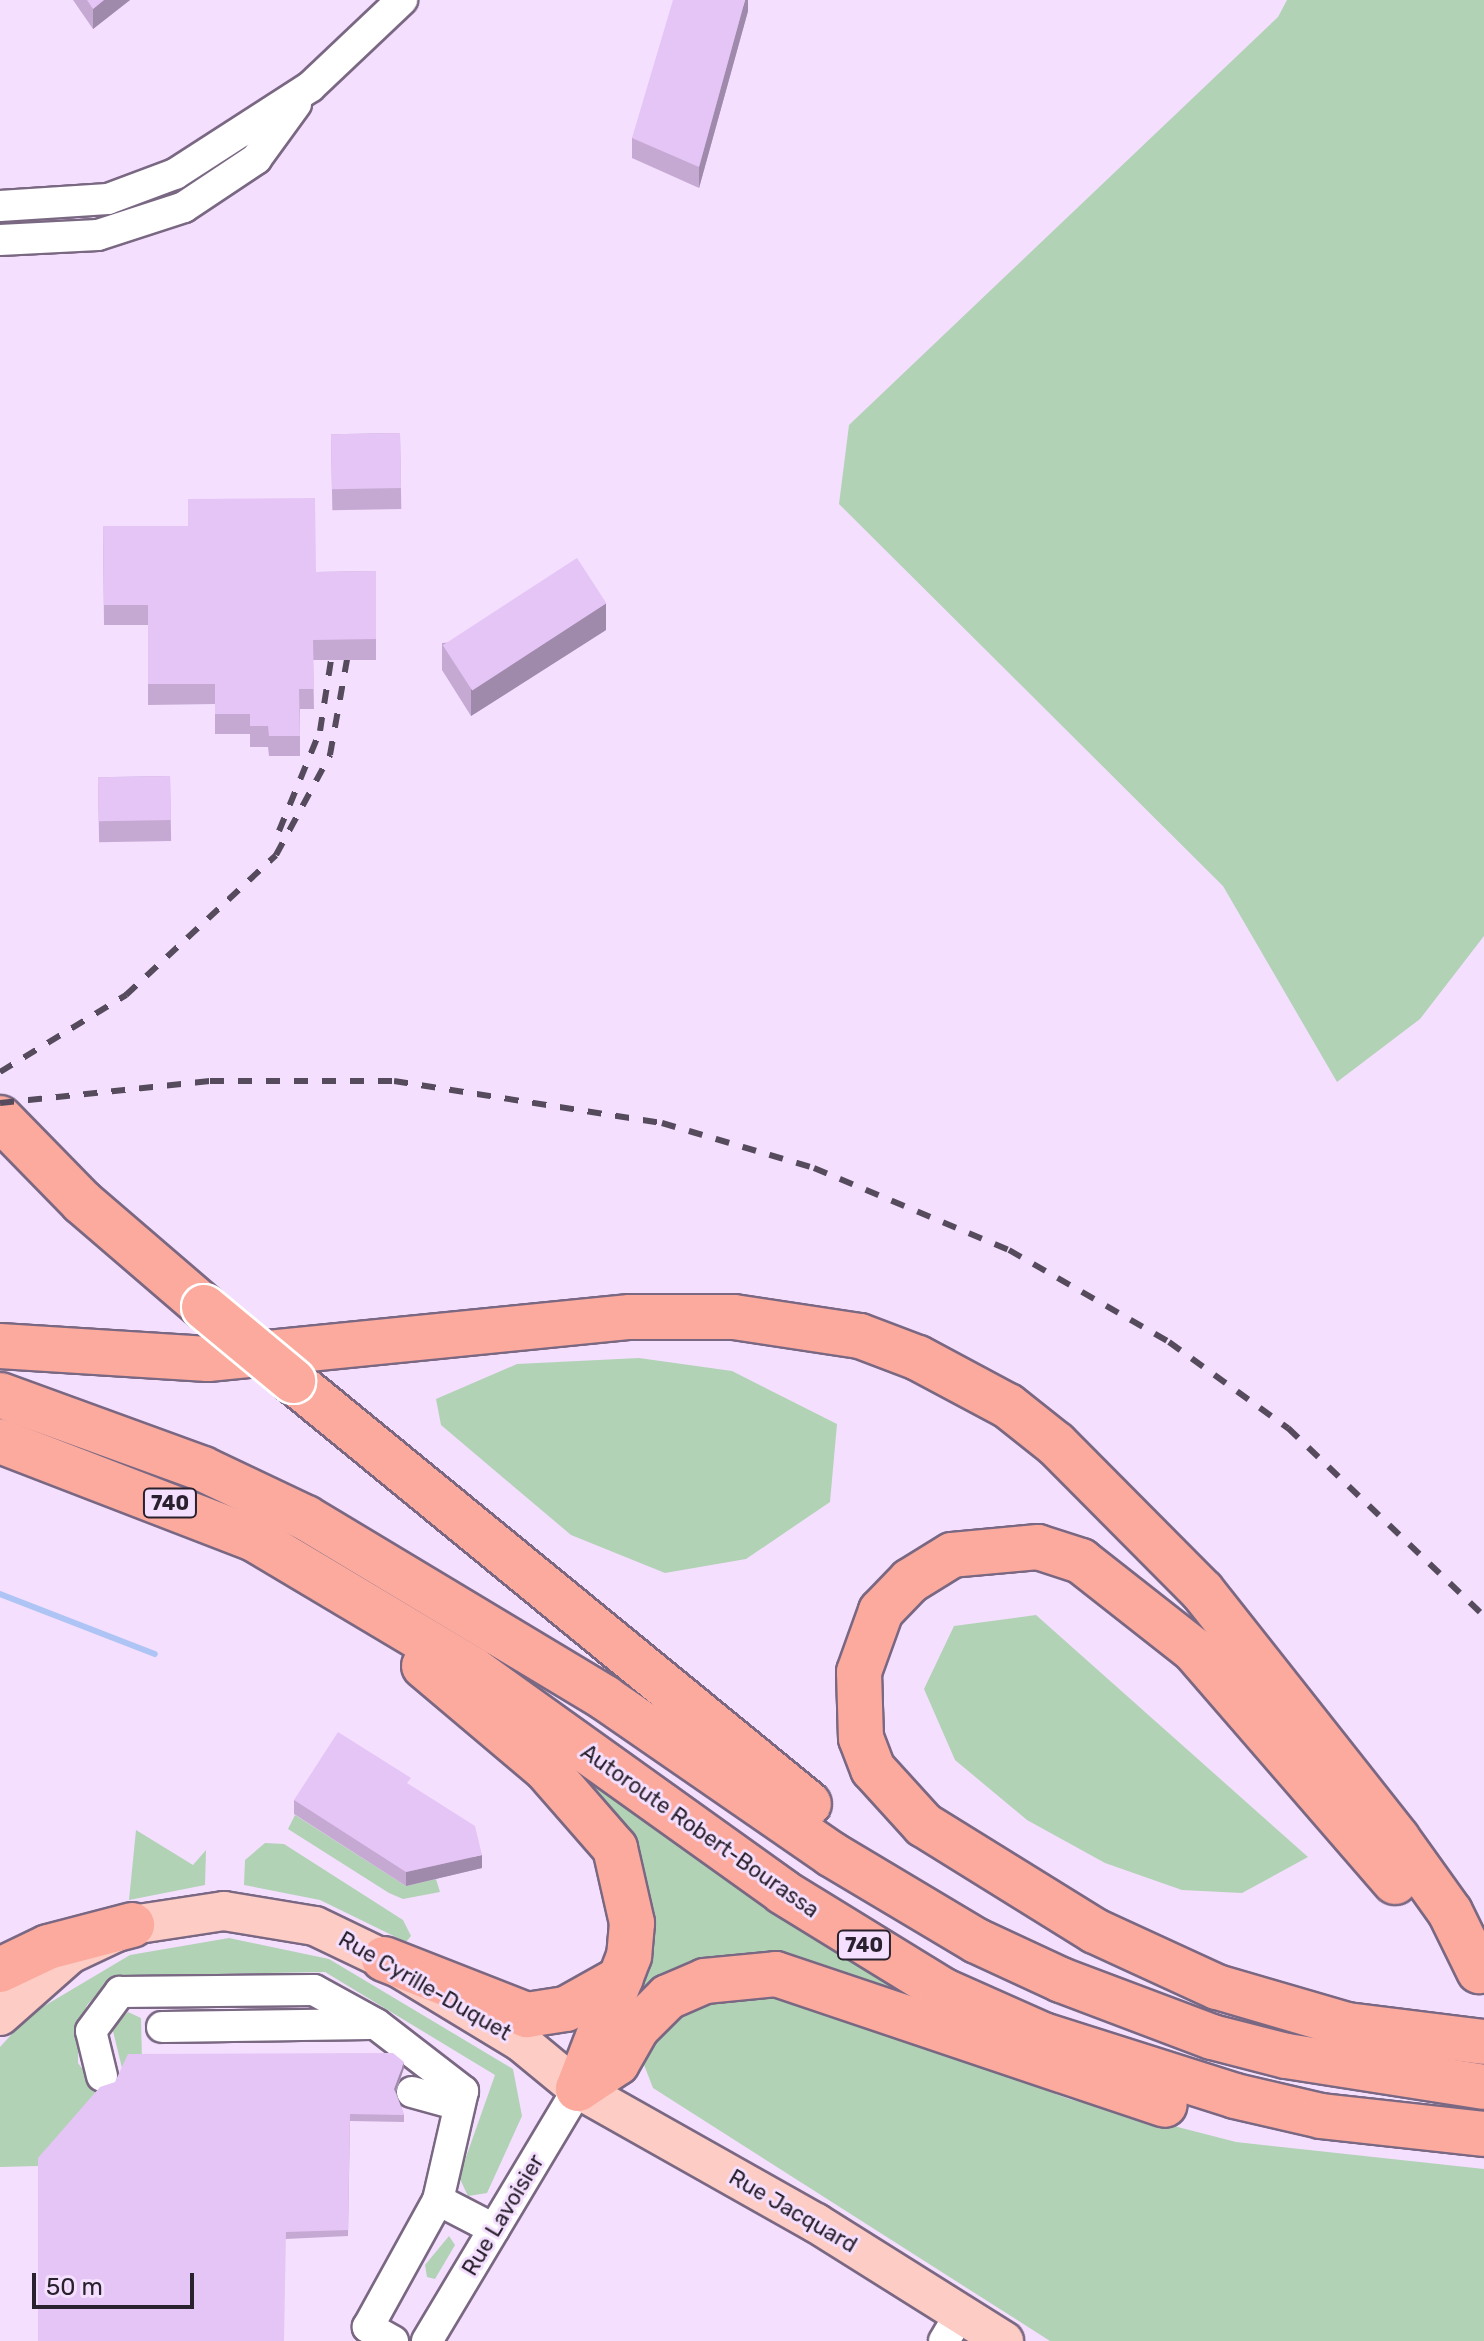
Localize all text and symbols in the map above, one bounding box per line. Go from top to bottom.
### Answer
road number: 740 [142,1487,198,1519]
street label: Autoroute Robert-Bourassa [576,1739,824,1923]
street label: Rue Cyrille-Duquet [334,1926,516,2046]
road number: 740 [836,1929,892,1961]
street label: Rue Lavoisier [457,2150,549,2280]
street label: Rue Jacquard [724,2164,862,2258]
scale bar [36,2257,198,2307]
text: 50 m [46,2273,103,2301]

